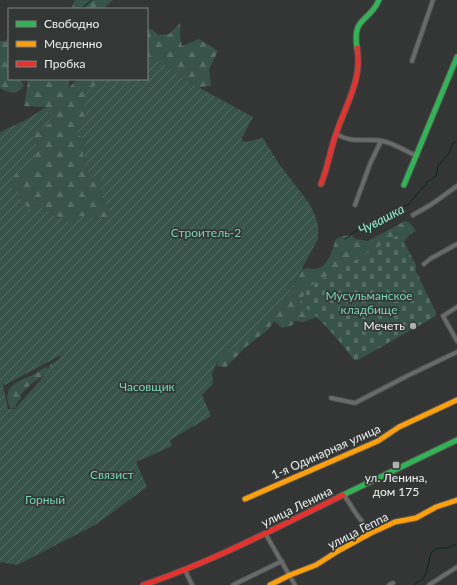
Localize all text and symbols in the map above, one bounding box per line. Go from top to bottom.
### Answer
legend [8,8,148,80]
text: Свободно [44,16,100,31]
text: Медленно [44,36,103,51]
text: Пробка [44,56,85,71]
water label: Чувашка [355,200,407,238]
park label: Строитель-2 [171,225,241,240]
park label: Мусульманское кладбище [325,288,413,317]
place label: Мечеть [363,318,405,333]
marker: Мечеть [408,321,418,331]
park label: Часовщик [119,379,176,394]
street label: 1-я Одинарная улица [269,421,383,482]
marker: ул. Ленина, дом 175 [391,460,401,470]
park label: Связист [90,467,134,482]
place label: ул. Ленина, дом 175 [365,470,428,499]
street label: улица Ленина [259,483,335,530]
park label: Горный [25,492,65,507]
street label: улица Геппа [325,509,391,552]

